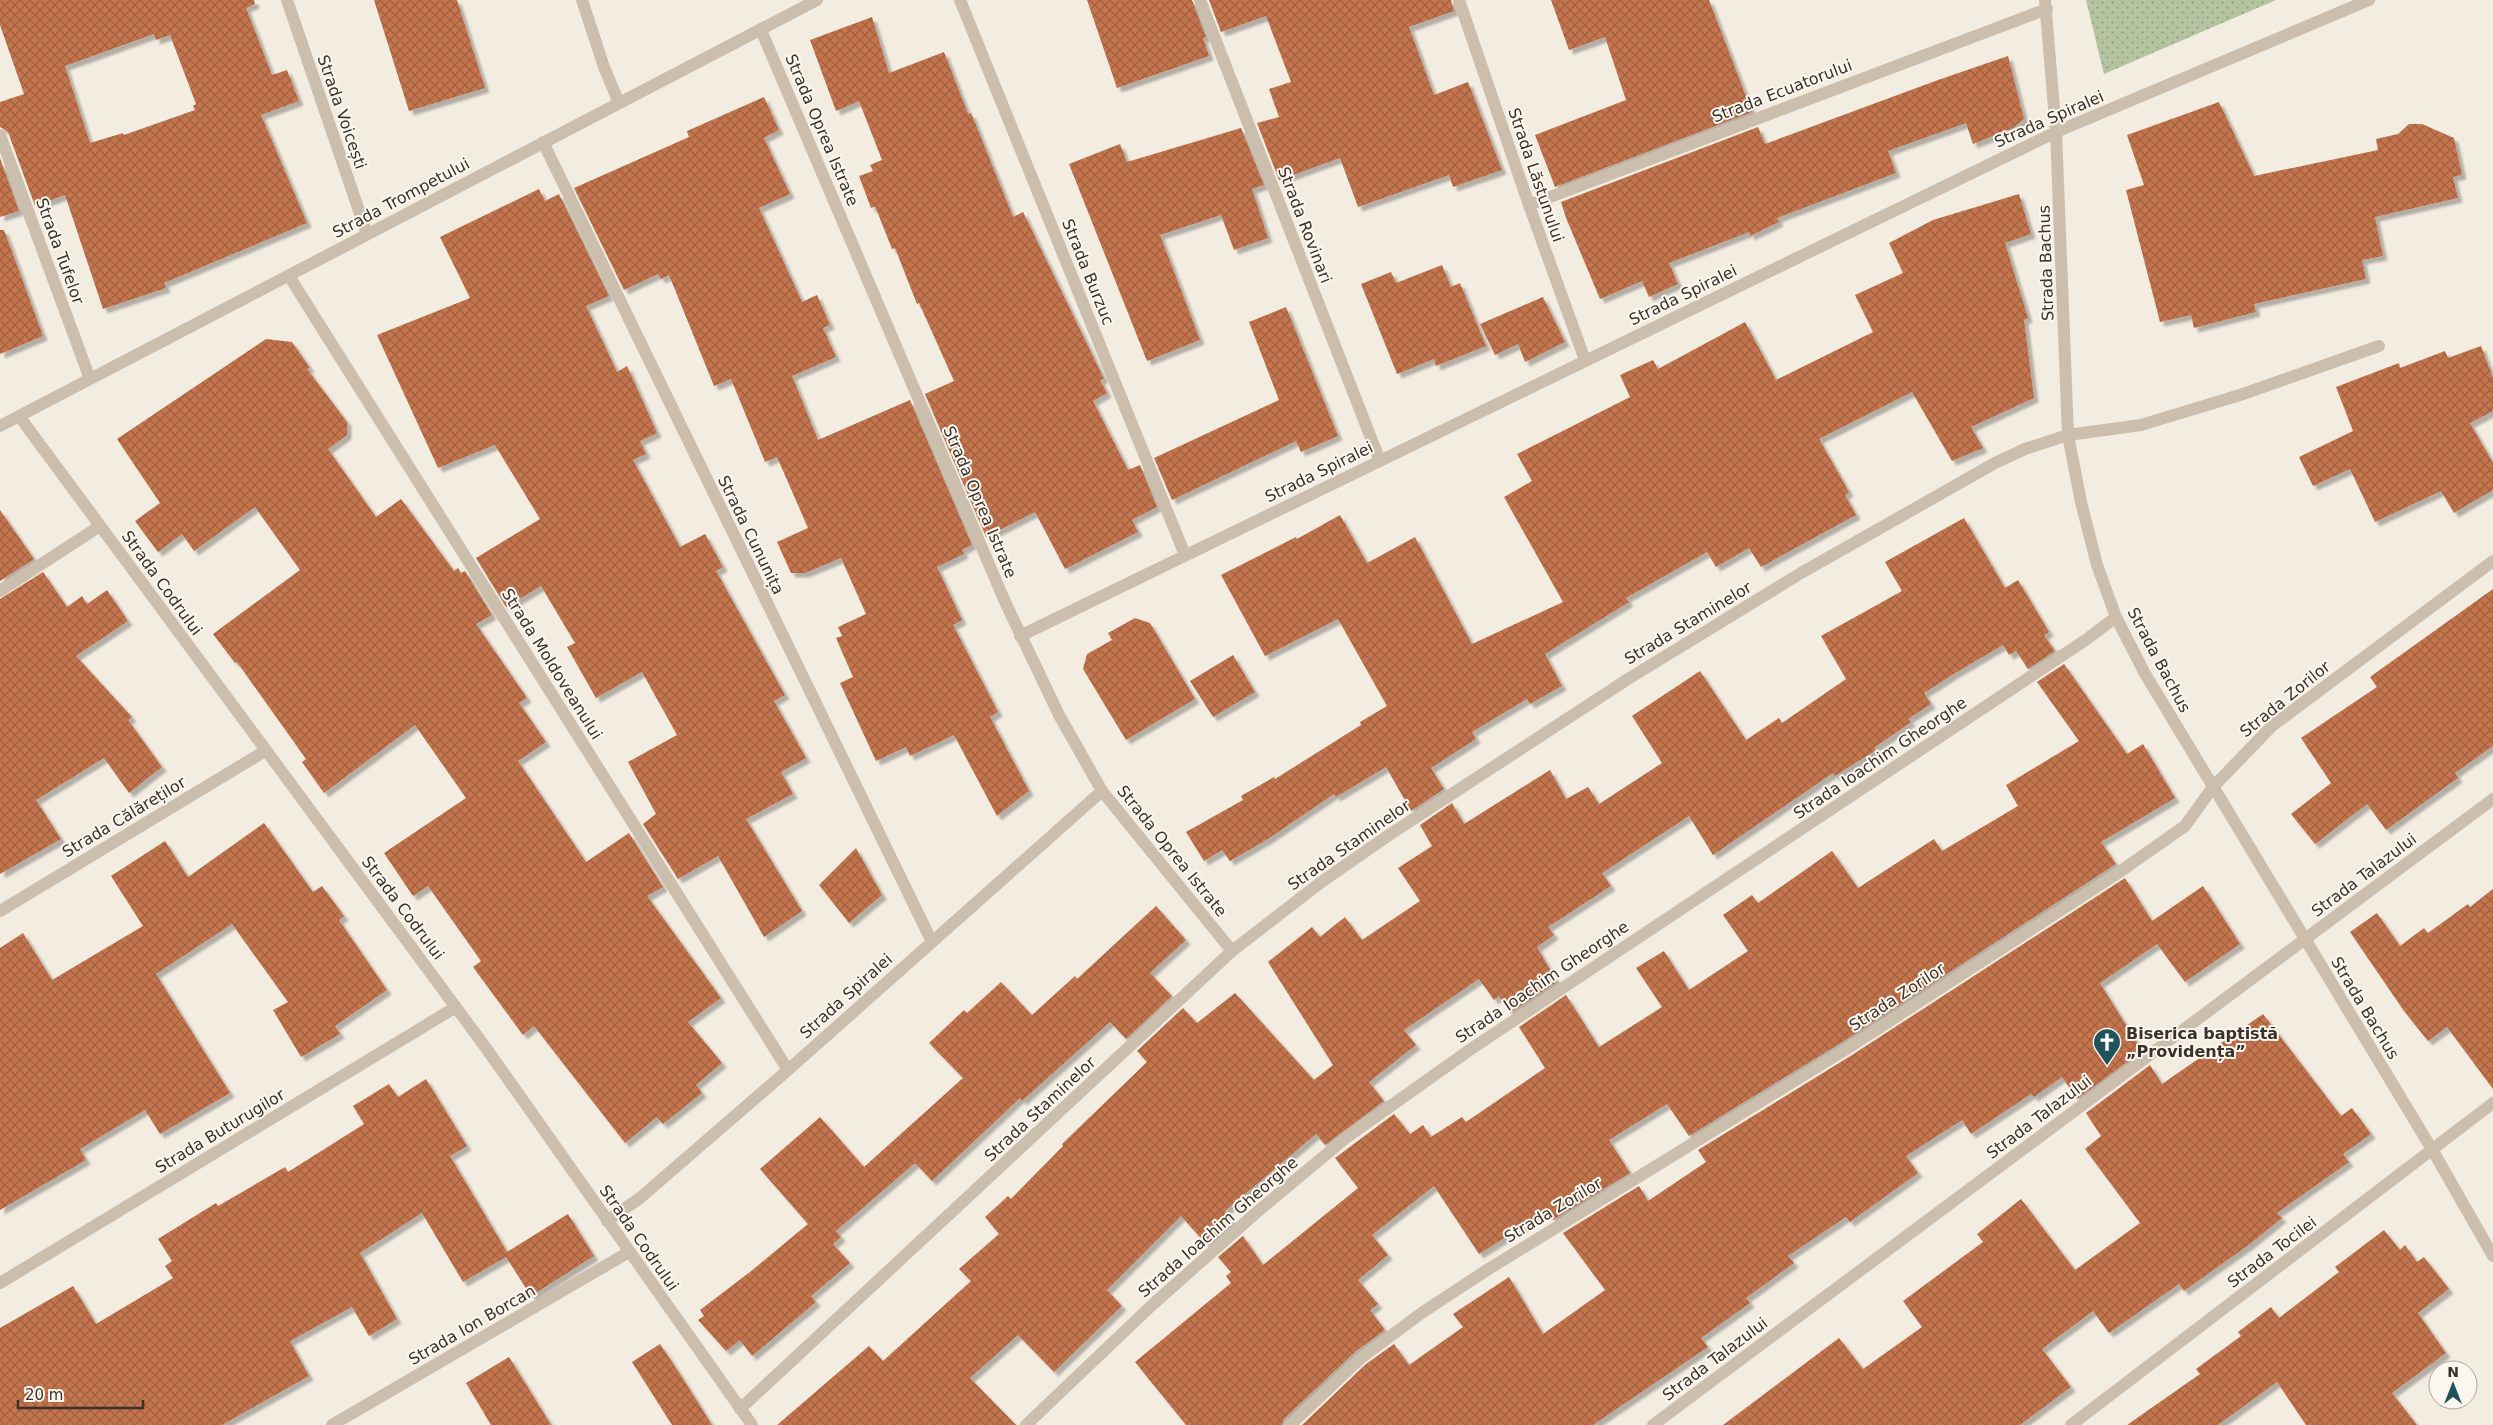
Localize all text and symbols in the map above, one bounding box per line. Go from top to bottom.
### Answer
street label: Strada Oprea Istrate [781,51,863,209]
street label: Strada Voicești [314,52,370,172]
street label: Strada Ecuatorului [1709,56,1855,126]
street label: Strada Spiralei [1991,86,2107,152]
street label: Strada Lăstunului [1504,105,1568,245]
street label: Strada Trompetului [329,154,473,242]
street label: Strada Rovinari [1274,164,1336,286]
street label: Strada Tufelor [32,195,88,307]
street label: Strada Bachus [2034,205,2058,321]
street label: Strada Burzuc [1058,216,1118,328]
street label: Strada Spiralei [1626,261,1740,329]
street label: Strada Oprea Istrate [939,423,1021,581]
street label: Strada Spiralei [1262,438,1376,506]
street label: Strada Cununița [714,472,788,598]
street label: Strada Codrului [118,527,206,639]
street label: Strada Staminelor [1621,577,1755,668]
street label: Strada Moldoveanului [498,585,606,743]
street label: Strada Bachus [2123,604,2195,716]
street label: Strada Zorilor [2236,657,2334,741]
street label: Strada Ioachim Gheorghe [1790,693,1970,823]
street label: Strada Călăreților [59,772,190,861]
street label: Strada Oprea Istrate [1113,782,1231,920]
street label: Strada Staminelor [1284,795,1414,894]
street label: Strada Talazului [2308,829,2420,921]
street label: Strada Codrului [358,852,448,964]
street label: Strada Ioachim Gheorghe [1452,917,1632,1047]
street label: Strada Spiralei [796,950,896,1042]
street label: Strada Bachus [2327,953,2403,1063]
street label: Strada Zorilor [1846,959,1949,1035]
place label: Biserica baptistă „Providența” [2126,1024,2278,1061]
church icon: Biserica baptistă „Providența” [2092,1027,2122,1066]
street label: Strada Staminelor [981,1052,1100,1165]
street label: Strada Talazului [1983,1071,2095,1163]
street label: Strada Buturugilor [152,1085,288,1177]
street label: Strada Ioachim Gheorghe [1134,1153,1302,1301]
street label: Strada Zorilor [1501,1173,1606,1247]
street label: Strada Codrului [595,1181,683,1295]
street label: Strada Tocilei [2224,1212,2320,1292]
street label: Strada Ion Borcan [405,1281,539,1369]
street label: Strada Talazului [1659,1313,1771,1405]
north arrow [2428,1360,2478,1410]
text: N [2447,1364,2459,1380]
scale bar [18,1378,142,1410]
text: 20 m [25,1386,63,1404]

